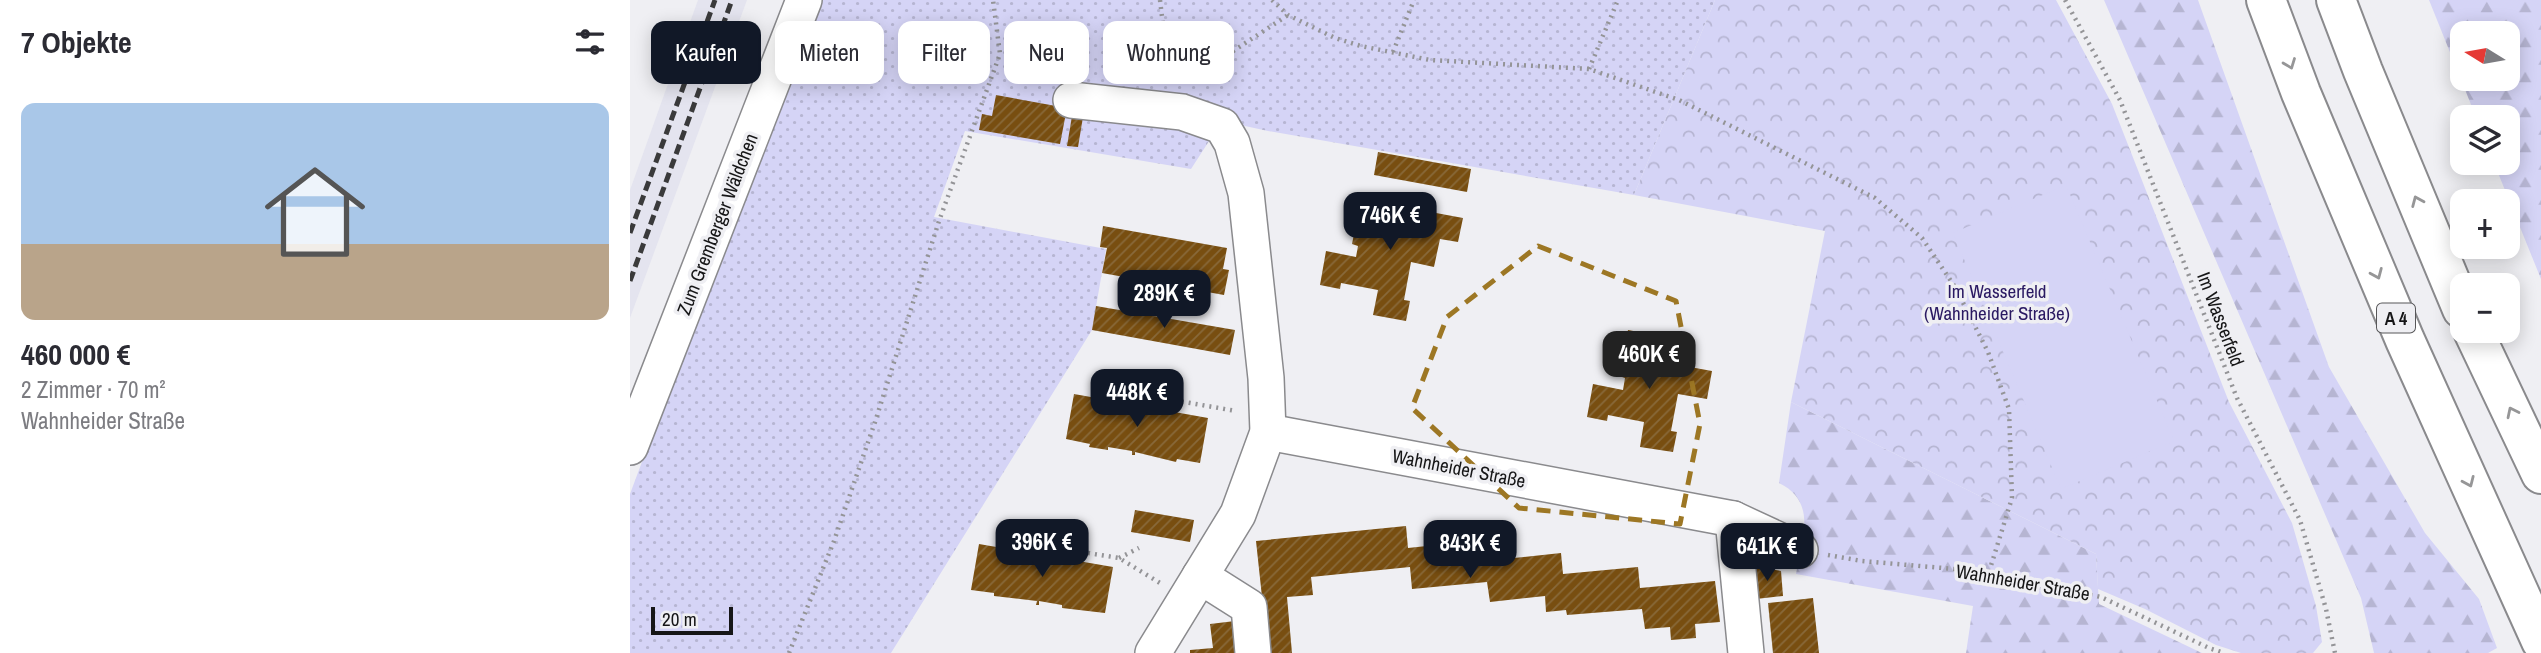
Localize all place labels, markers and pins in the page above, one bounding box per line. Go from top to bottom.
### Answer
pin: 746K € [1333,192,1447,252]
pin: 289K € [1107,270,1221,330]
pin: 460K € [1592,332,1706,391]
pin: 448K € [1080,370,1194,429]
pin: 396K € [985,520,1099,579]
pin: 843K € [1413,520,1527,580]
pin: 641K € [1710,524,1824,583]

